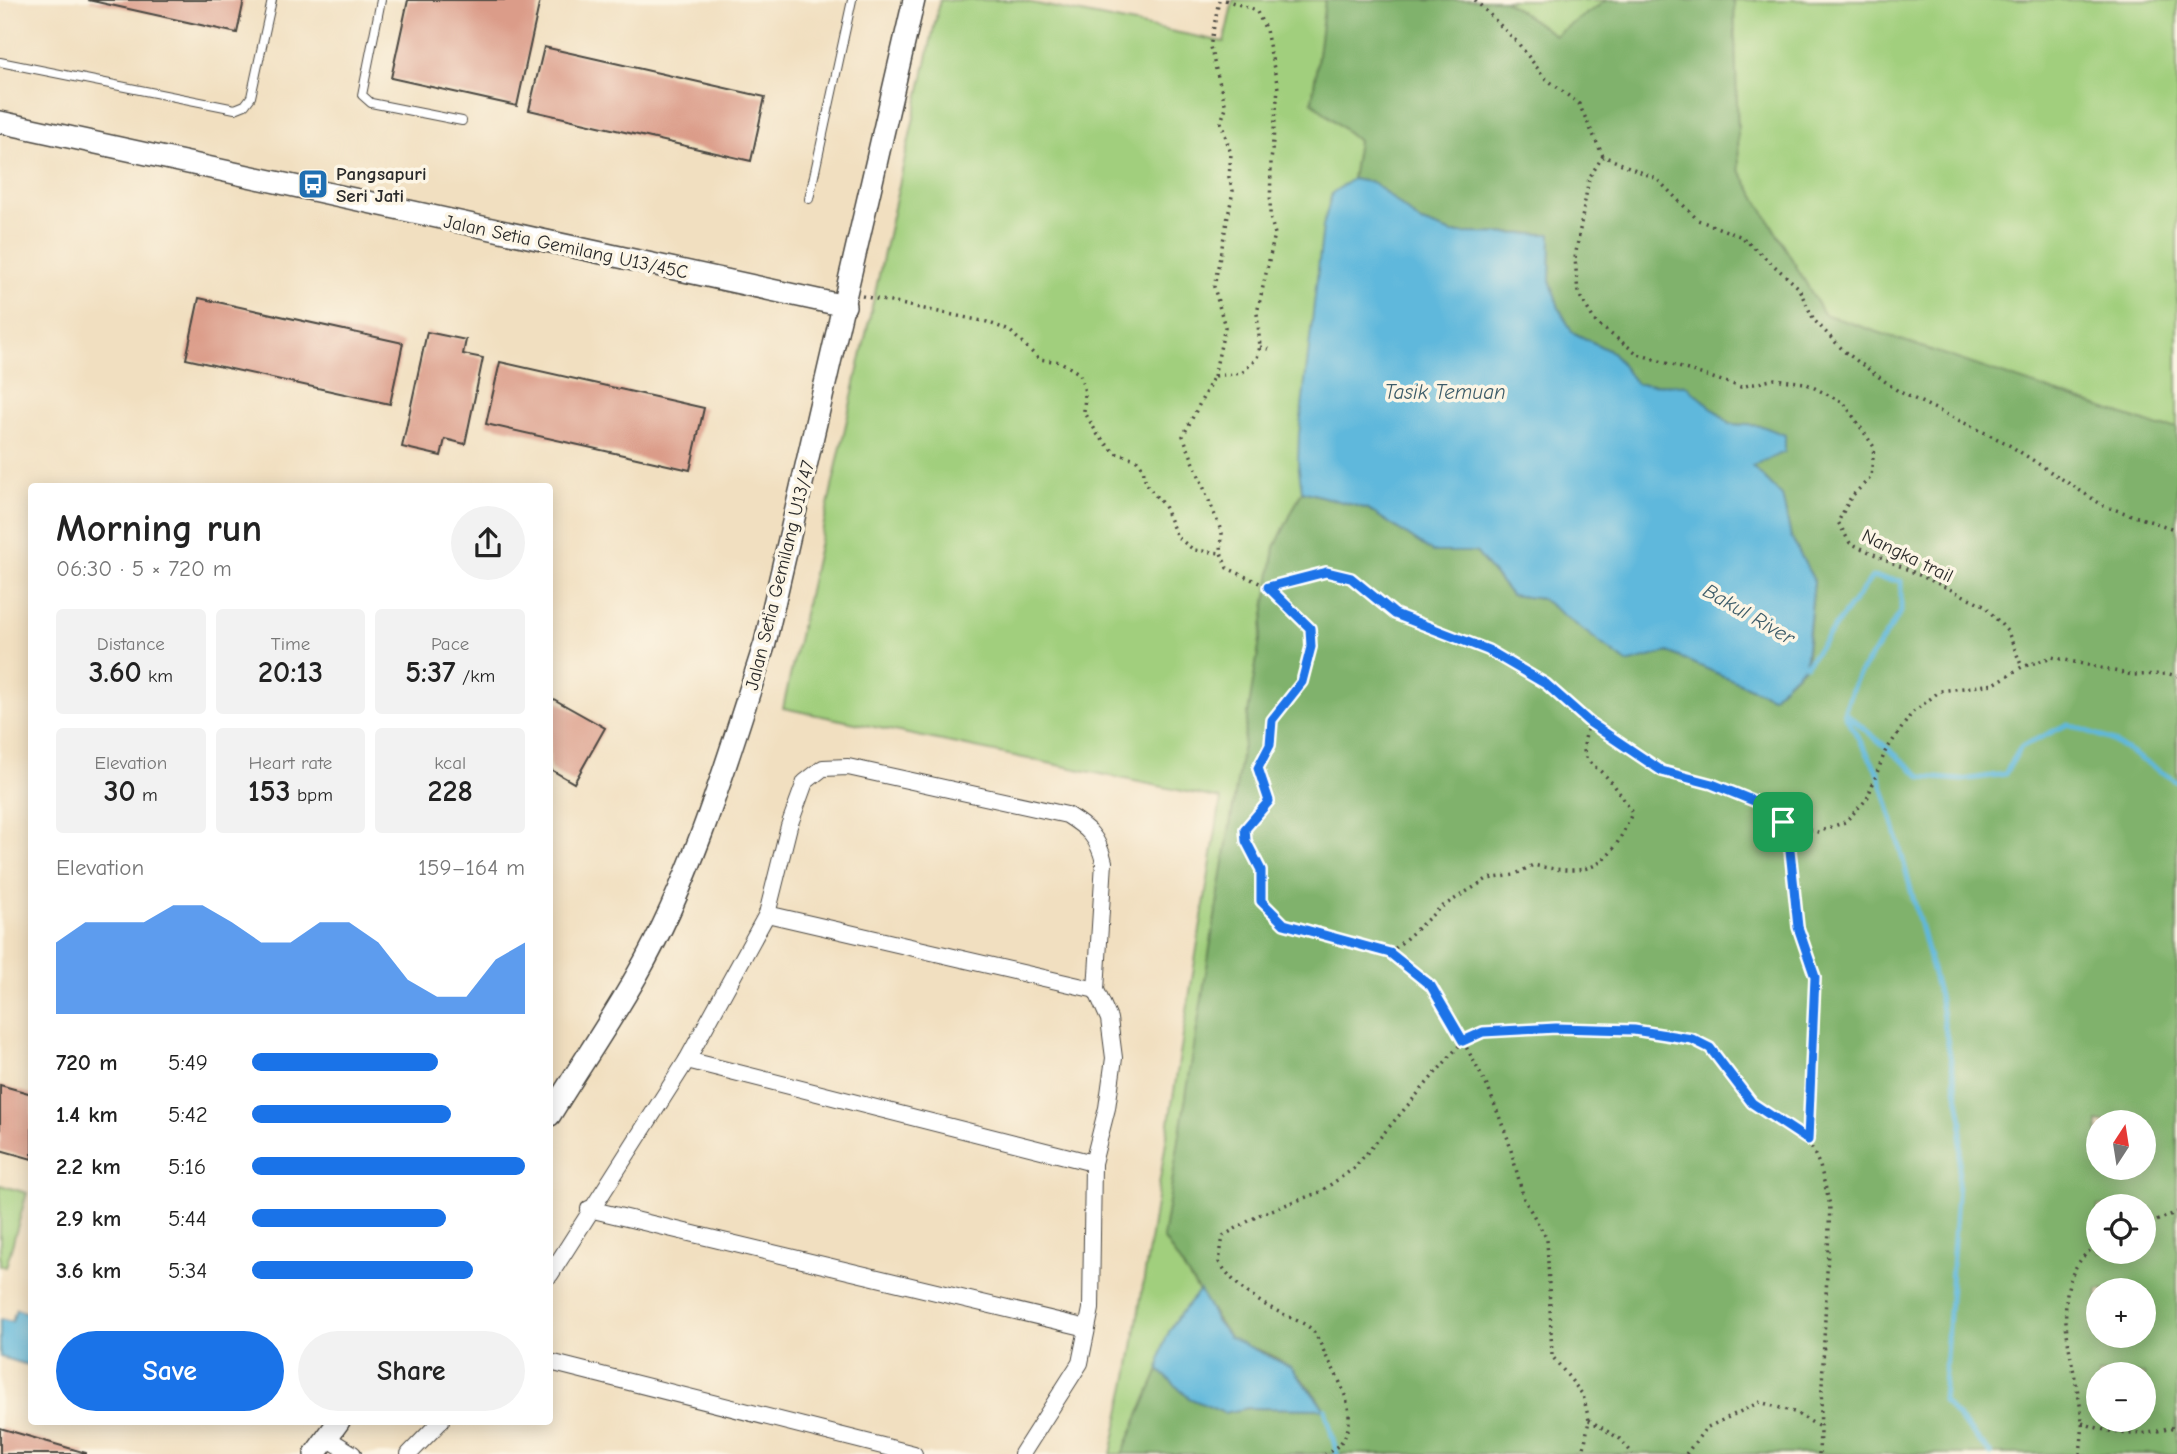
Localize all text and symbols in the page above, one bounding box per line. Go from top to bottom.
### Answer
place label: Pangsapuri Seri Jati [336,163,427,207]
bus stop icon: Pangsapuri Seri Jati [296,167,330,201]
street label: Jalan Setia Gemilang U13/45C [442,210,690,284]
water label: Tasik Temuan [1384,380,1506,404]
street label: Jalan Setia Gemilang U13/47 [741,458,819,692]
button: share [451,506,525,580]
text: Morning run [56,507,262,551]
street label: Nangka trail [1858,524,1957,587]
text: 06:30 · 5 × 720 m [56,555,232,582]
water label: Bakul River [1699,578,1800,651]
text: Distance [97,633,165,655]
text: Time [271,633,310,655]
text: Pace [431,633,469,655]
text: 3.60 [89,655,142,690]
text: 20:13 [258,655,323,690]
text: 5:37 [405,655,456,690]
text: km [142,665,173,687]
text: /km [456,665,495,687]
text: Elevation [94,752,167,774]
text: Heart rate [249,752,332,774]
text: kcal [434,752,466,774]
text: 30 [104,774,136,809]
text: 153 [248,774,291,809]
text: 228 [428,774,473,809]
text: m [136,784,158,806]
text: bpm [291,784,333,806]
pin [1753,792,1813,852]
icon: arrive [1764,803,1802,841]
text: Elevation [56,854,144,881]
text: 159–164 m [418,854,525,881]
text: 720 m [56,1049,117,1076]
text: 5:49 [168,1049,208,1076]
text: 1.4 km [56,1101,118,1128]
text: 5:42 [168,1101,208,1128]
north arrow [2086,1110,2156,1180]
map controls [2086,1110,2156,1432]
text: 2.2 km [56,1153,121,1180]
text: 5:16 [168,1153,206,1180]
button: locate [2086,1194,2156,1264]
text: 2.9 km [56,1205,121,1232]
text: 5:44 [168,1205,207,1232]
text: 3.6 km [56,1257,121,1284]
text: 5:34 [168,1257,207,1284]
button: + [2086,1278,2156,1348]
button: Save [56,1331,284,1411]
button: Share [298,1331,525,1411]
button: − [2086,1362,2156,1432]

